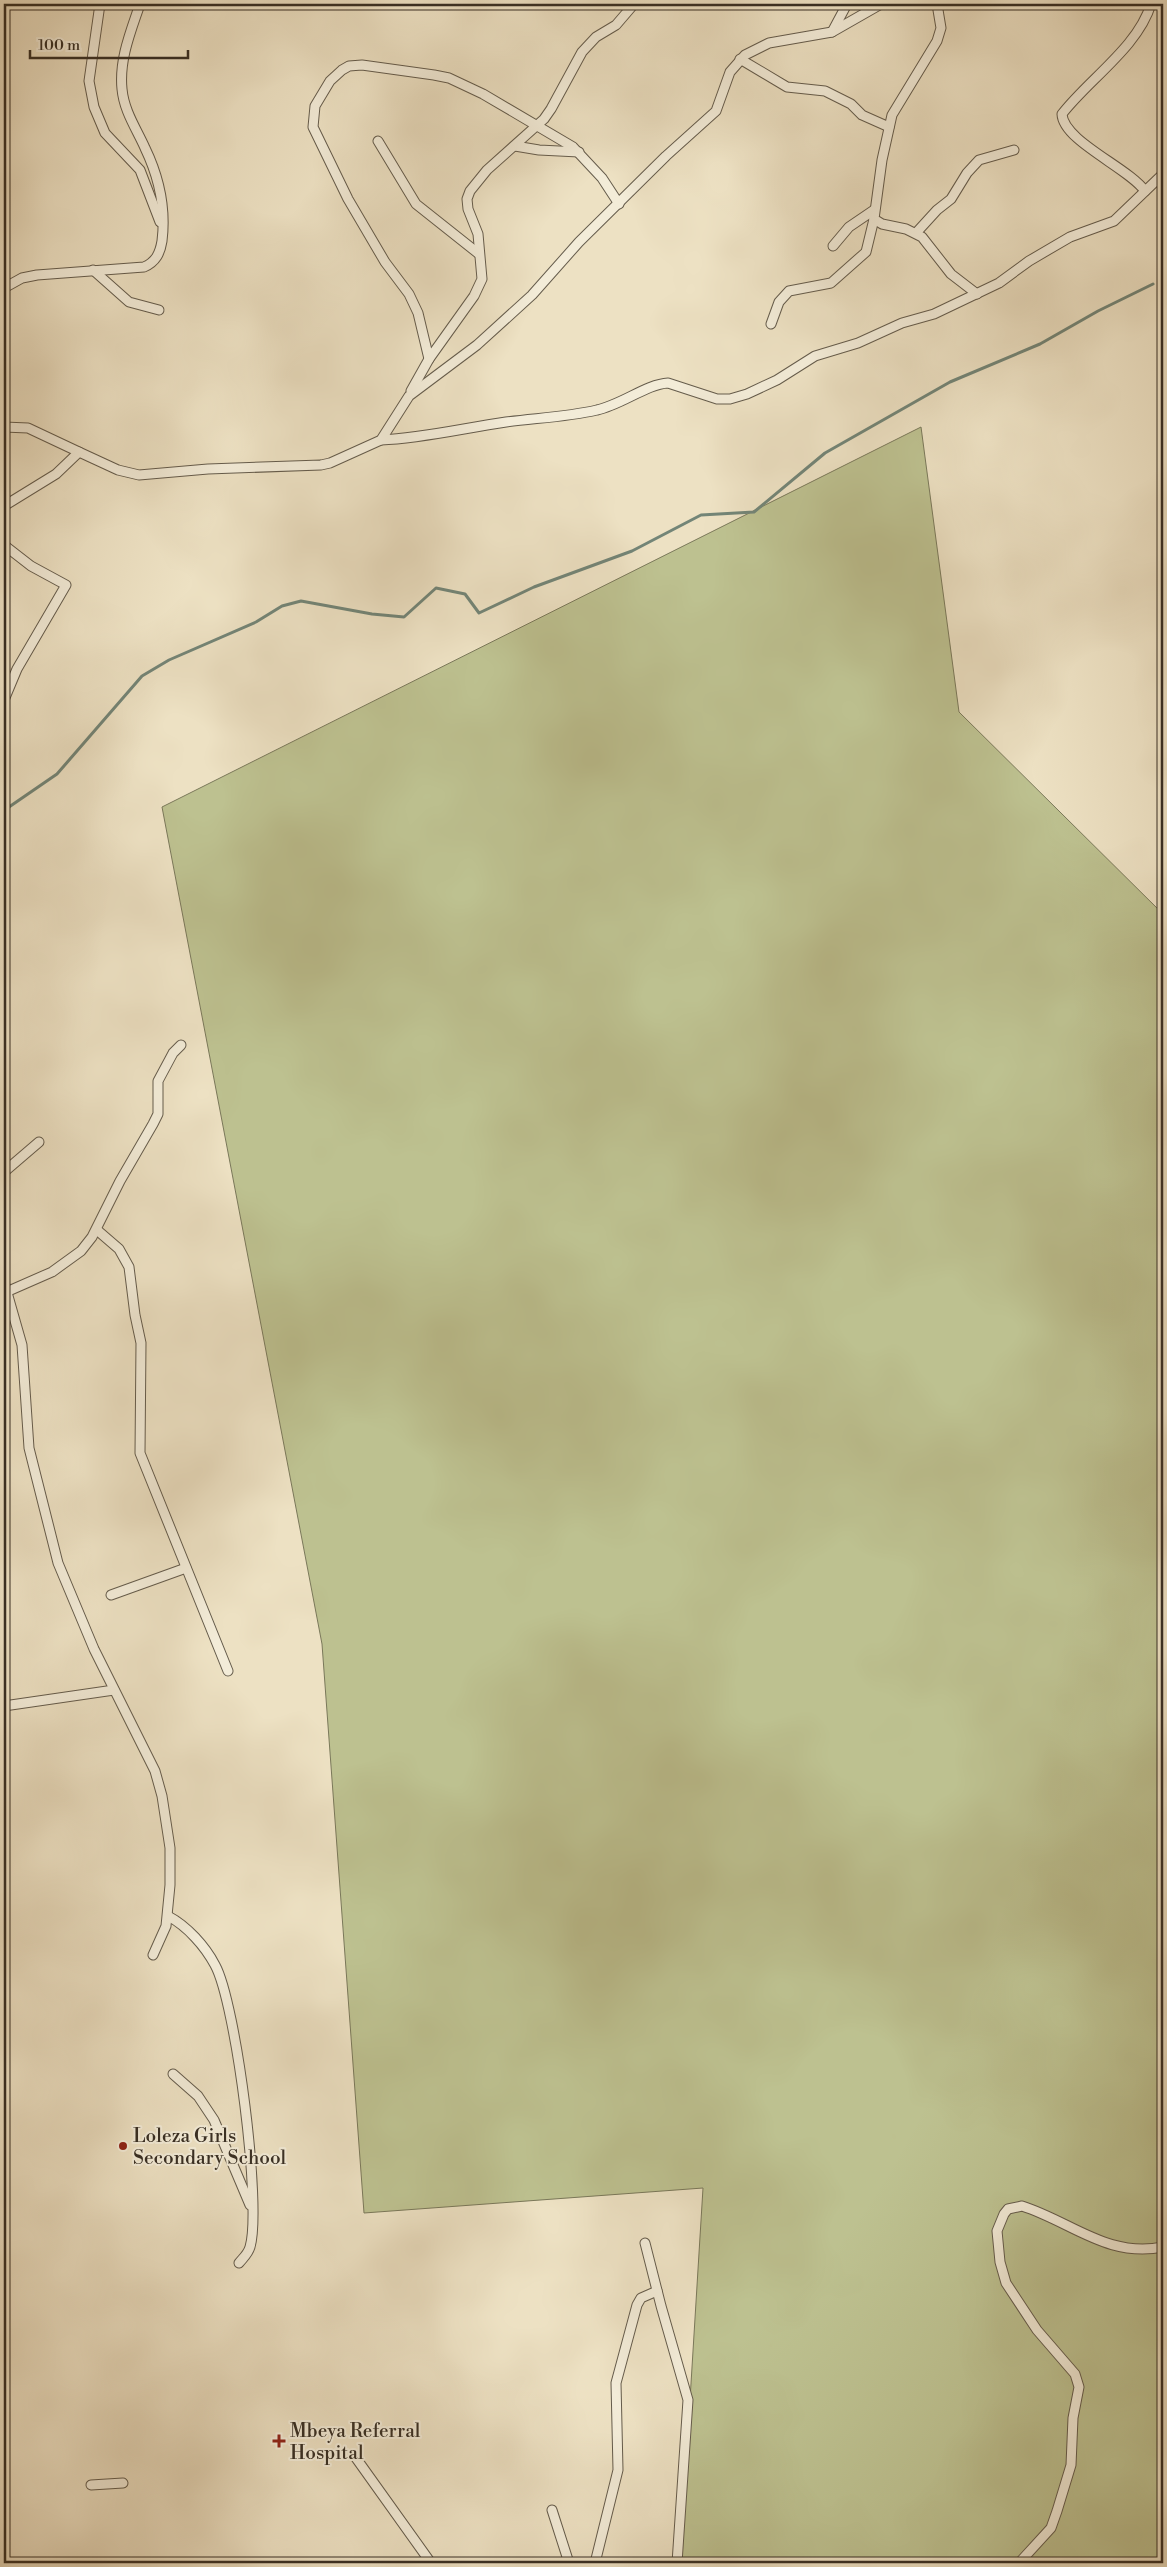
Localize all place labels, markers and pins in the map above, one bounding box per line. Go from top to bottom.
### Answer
place label: Loleza Girls Secondary School [133,2124,287,2170]
marker: Loleza Girls Secondary School [117,2140,129,2152]
place label: Mbeya Referral Hospital [290,2419,421,2465]
marker: Mbeya Referral Hospital [272,2434,286,2448]

